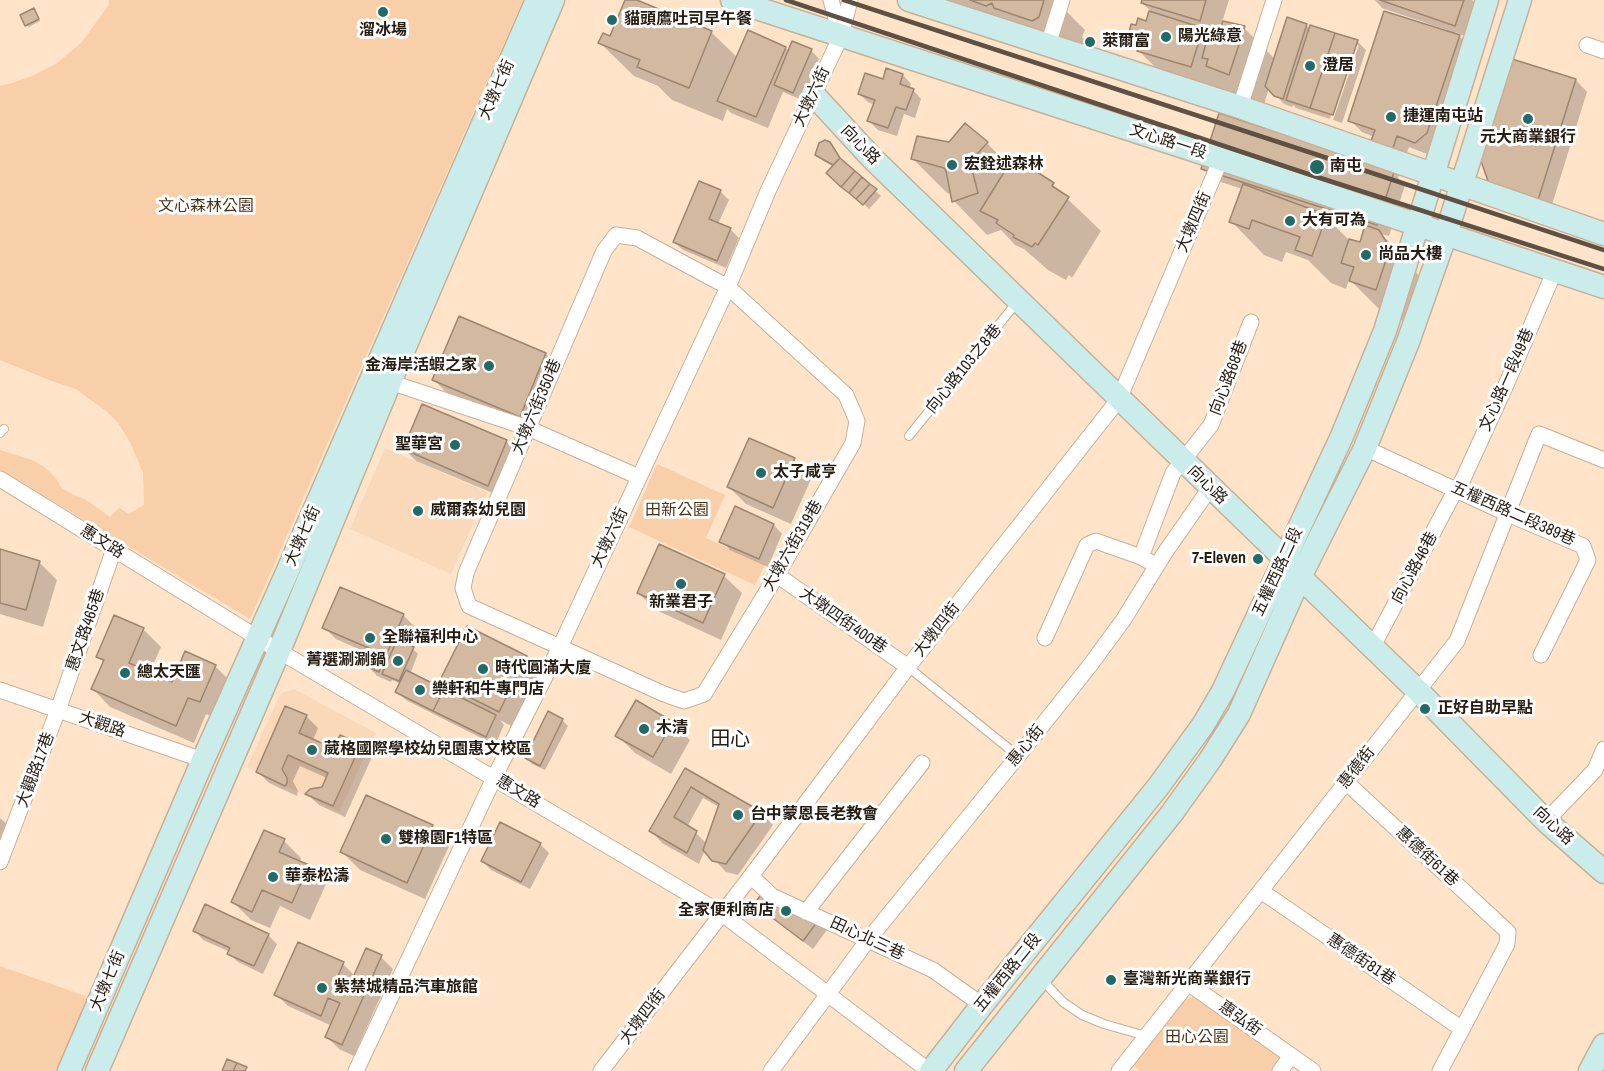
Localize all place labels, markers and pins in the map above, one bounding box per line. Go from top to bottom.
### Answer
marker: 溜冰場 [376,5,390,19]
place label: 貓頭鷹吐司早午餐 [624,10,752,30]
marker: 貓頭鷹吐司早午餐 [605,13,619,27]
place label: 溜冰場 [359,21,407,41]
place label: 陽光綠意 [1178,27,1242,47]
marker: 陽光綠意 [1159,30,1173,44]
place label: 萊爾富 [1102,32,1150,52]
marker: 萊爾富 [1083,35,1097,49]
place label: 澄居 [1322,56,1354,76]
marker: 澄居 [1303,59,1317,73]
place label: 捷運南屯站 [1403,107,1483,127]
marker: 捷運南屯站 [1384,110,1398,124]
marker: 元大商業銀行 [1521,112,1535,126]
place label: 元大商業銀行 [1480,128,1576,148]
place label: 宏銓述森林 [964,155,1044,175]
place label: 南屯 [1330,157,1362,177]
marker: 宏銓述森林 [945,158,959,172]
marker: 南屯 [1308,158,1326,176]
place label: 大有可為 [1302,211,1366,231]
marker: 大有可為 [1283,214,1297,228]
place label: 尚品大樓 [1378,245,1442,265]
marker: 尚品大樓 [1359,248,1373,262]
place label: 金海岸活蝦之家 [365,356,477,376]
marker: 金海岸活蝦之家 [482,359,496,373]
place label: 聖華宮 [395,435,443,455]
marker: 聖華宮 [448,438,462,452]
place label: 太子咸亨 [773,463,837,483]
marker: 太子咸亨 [754,466,768,480]
place label: 威爾森幼兒園 [430,501,526,521]
marker: 威爾森幼兒園 [411,504,425,518]
place label: 7-Eleven [1192,549,1246,569]
marker: 7-Eleven [1251,552,1265,566]
marker: 新業君子 [674,577,688,591]
place label: 新業君子 [649,593,713,613]
place label: 全聯福利中心 [382,628,478,648]
marker: 全聯福利中心 [363,631,377,645]
place label: 菁選涮涮鍋 [306,651,386,671]
marker: 菁選涮涮鍋 [391,654,405,668]
place label: 時代圓滿大廈 [495,659,591,679]
marker: 時代圓滿大廈 [476,662,490,676]
place label: 總太天匯 [137,663,201,683]
marker: 總太天匯 [118,666,132,680]
place label: 樂軒和牛專門店 [432,680,544,700]
marker: 樂軒和牛專門店 [413,683,427,697]
place label: 正好自助早點 [1437,699,1533,719]
marker: 正好自助早點 [1418,702,1432,716]
place label: 木清 [656,719,688,739]
marker: 木清 [637,722,651,736]
place label: 葳格國際學校幼兒園惠文校區 [324,740,532,760]
marker: 葳格國際學校幼兒園惠文校區 [305,743,319,757]
place label: 台中蒙恩長老教會 [750,805,878,825]
marker: 台中蒙恩長老教會 [731,808,745,822]
place label: 雙橡園F1特區 [398,829,493,849]
marker: 雙橡園F1特區 [379,832,393,846]
place label: 華泰松濤 [285,867,349,887]
marker: 華泰松濤 [266,870,280,884]
place label: 全家便利商店 [678,901,774,921]
marker: 全家便利商店 [779,904,793,918]
place label: 臺灣新光商業銀行 [1123,970,1251,990]
marker: 臺灣新光商業銀行 [1104,973,1118,987]
place label: 紫禁城精品汽車旅館 [334,978,478,998]
marker: 紫禁城精品汽車旅館 [315,981,329,995]

